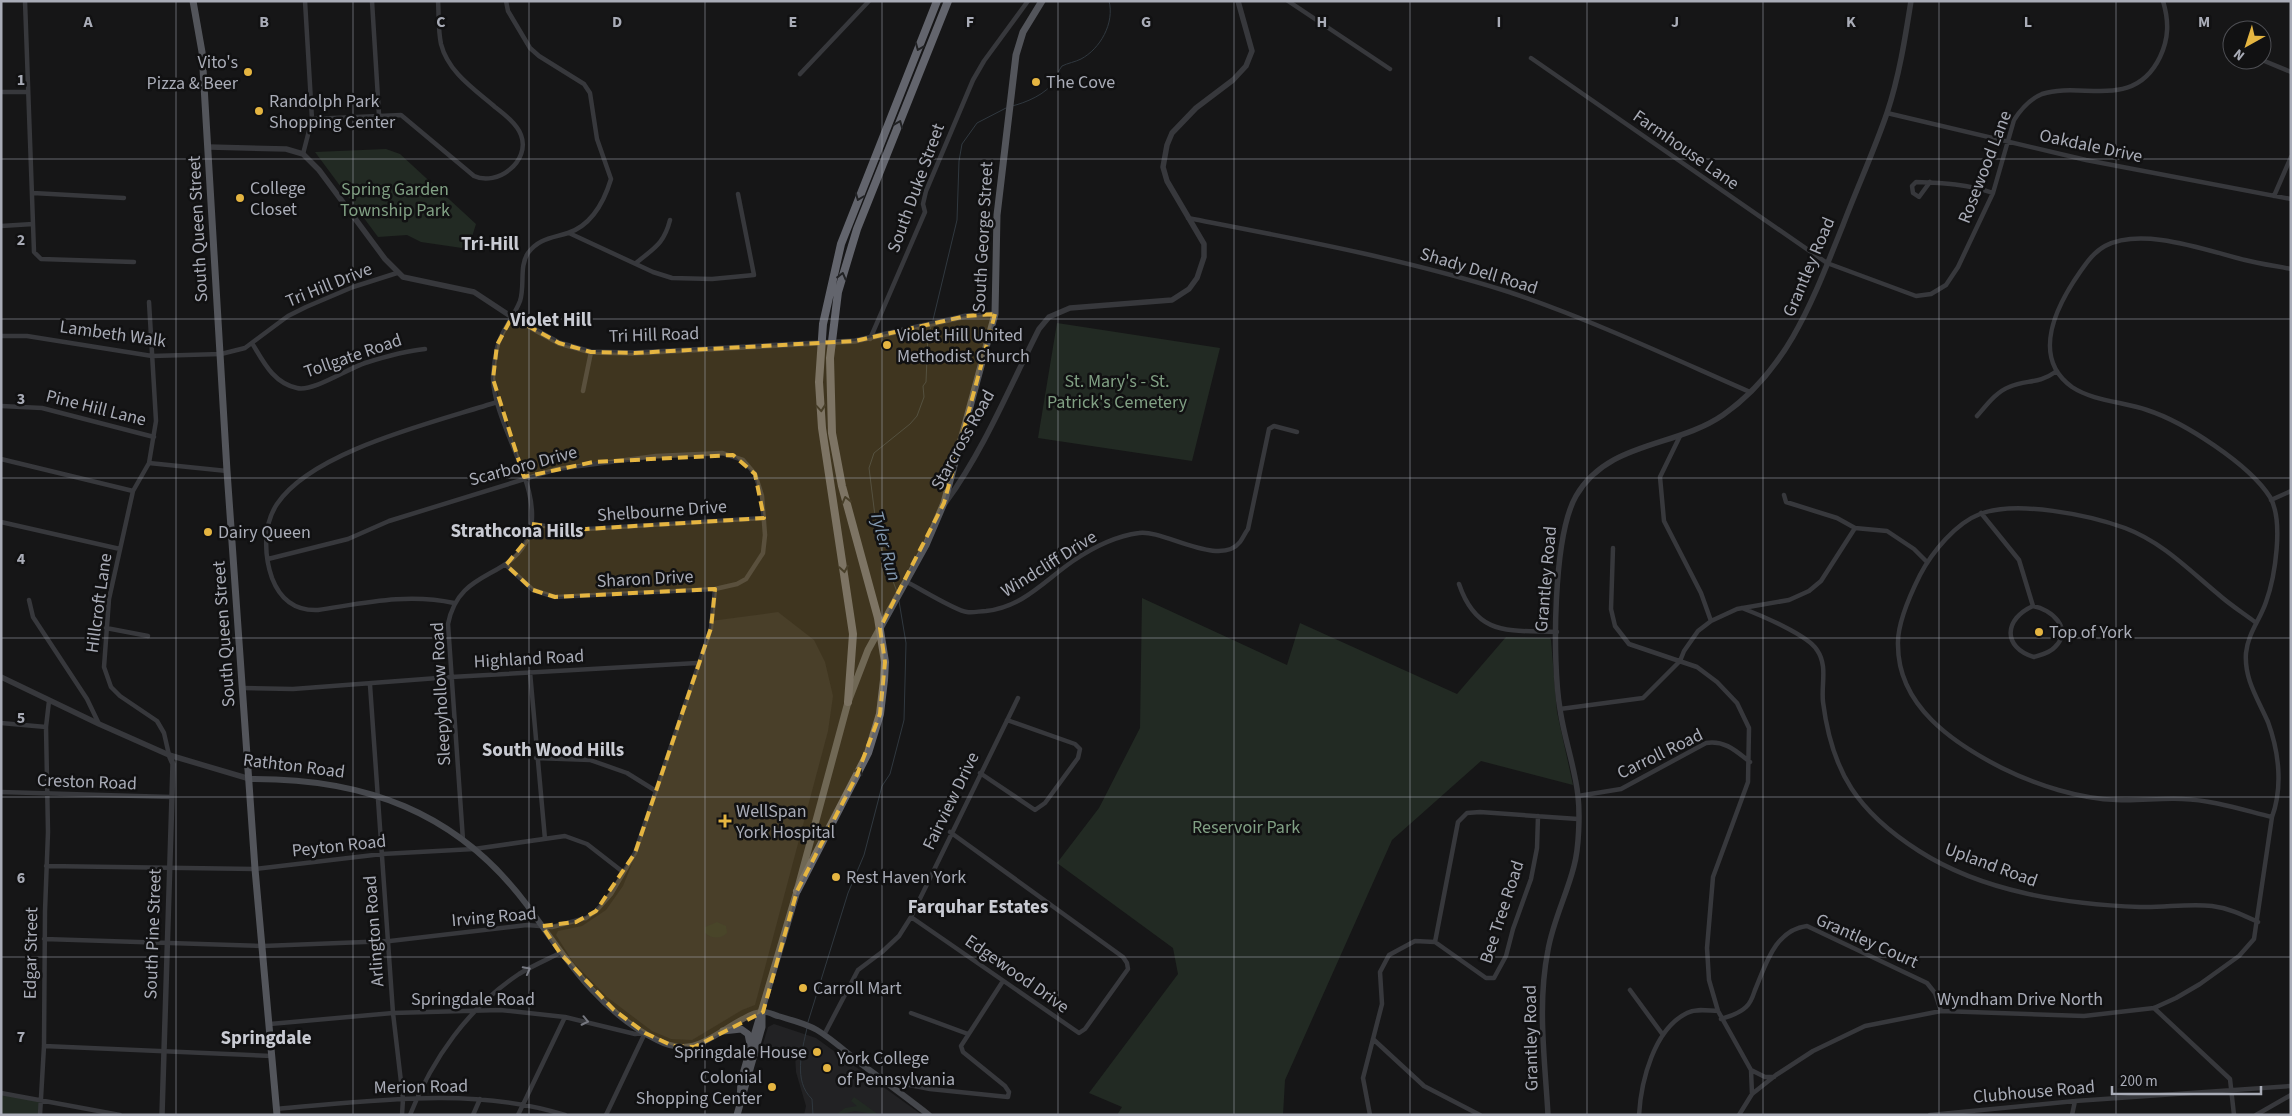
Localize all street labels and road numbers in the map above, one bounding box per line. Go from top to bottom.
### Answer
street label: Farmhouse Lane [1628,104,1744,196]
street label: Rosewood Lane [1952,107,2018,227]
street label: South Duke Street [881,120,951,256]
street label: Oakdale Drive [2037,123,2145,169]
street label: South Queen Street [182,155,214,303]
street label: South George Street [967,161,999,313]
street label: Grantley Road [1777,213,1841,321]
street label: Shady Dell Road [1417,241,1541,301]
street label: Tri Hill Drive [282,256,376,314]
street label: Lambeth Walk [58,314,168,354]
street label: Tri Hill Road [608,321,700,349]
street label: Tollgate Road [301,328,405,384]
street label: Pine Hill Lane [43,383,149,433]
street label: Starcross Road [925,385,1001,495]
street label: Scarboro Drive [466,440,580,492]
street label: Shelbourne Drive [596,494,728,528]
street label: Windcliff Drive [996,525,1102,603]
street label: Grantley Road [1529,525,1563,633]
street label: Hillcroft Lane [80,552,118,654]
street label: South Queen Street [206,560,242,708]
street label: Sharon Drive [596,564,694,594]
street label: Sleepyhollow Road [425,621,457,767]
street label: Highland Road [473,644,585,674]
street label: Carroll Road [1613,722,1707,786]
street label: Rathton Road [242,747,346,785]
street label: Fairview Drive [917,748,985,854]
street label: Creston Road [37,768,137,796]
street label: Peyton Road [291,829,387,863]
street label: Upland Road [1941,837,2041,893]
street label: Bee Tree Road [1474,857,1530,967]
street label: South Pine Street [138,868,168,1000]
street label: Arlington Road [358,874,390,988]
street label: Irving Road [450,901,538,933]
street label: Edgar Street [18,907,44,999]
street label: Grantley Court [1812,907,1922,975]
street label: Edgewood Drive [960,929,1074,1019]
street label: Grantley Road [1518,985,1544,1091]
street label: Springdale Road [411,987,535,1012]
street label: Wyndham Drive North [1937,987,2103,1012]
street label: Merion Road [374,1074,468,1100]
street label: Clubhouse Road [1972,1074,2096,1110]

